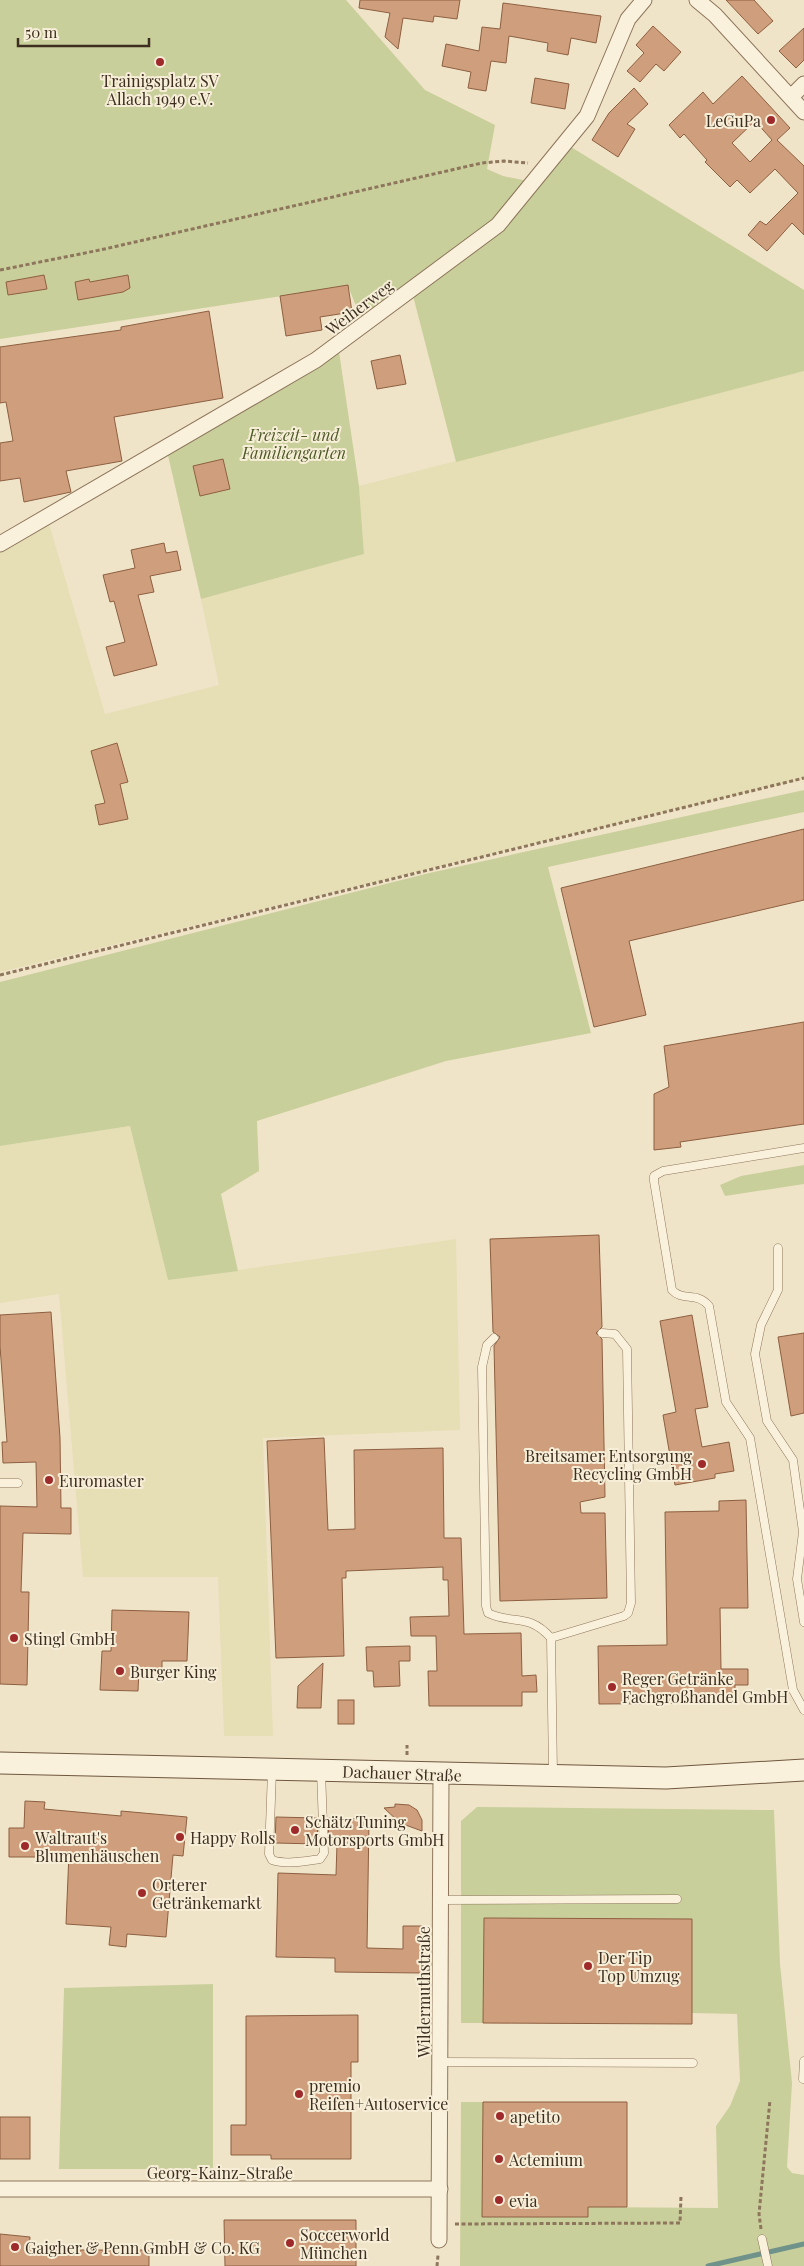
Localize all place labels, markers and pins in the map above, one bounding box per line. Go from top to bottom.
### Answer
marker: Trainigsplatz SV Allach 1949 e.V. [154,56,166,68]
place label: Trainigsplatz SV Allach 1949 e.V. [101,70,220,109]
place label: LeGuPa [706,110,761,131]
marker: LeGuPa [765,114,777,126]
place label: Breitsamer Entsorgung Recycling GmbH [525,1445,693,1484]
marker: Breitsamer Entsorgung Recycling GmbH [696,1458,708,1470]
place label: Euromaster [59,1470,144,1491]
marker: Euromaster [43,1474,55,1486]
place label: Stingl GmbH [24,1628,116,1649]
marker: Stingl GmbH [8,1632,20,1644]
place label: Burger King [130,1661,217,1682]
marker: Burger King [114,1665,126,1677]
place label: Reger Getränke Fachgroßhandel GmbH [622,1668,788,1707]
marker: Reger Getränke Fachgroßhandel GmbH [606,1681,618,1693]
place label: Schätz Tuning Motorsports GmbH [305,1811,444,1850]
marker: Schätz Tuning Motorsports GmbH [289,1824,301,1836]
place label: Waltraut's Blumenhäuschen [34,1827,160,1866]
place label: Happy Rolls [190,1827,275,1848]
marker: Happy Rolls [174,1831,186,1843]
marker: Waltraut's Blumenhäuschen [19,1840,31,1852]
place label: Orterer Getränkemarkt [152,1874,262,1913]
marker: Orterer Getränkemarkt [136,1887,148,1899]
place label: Der Tip Top Umzug [598,1947,680,1986]
marker: Der Tip Top Umzug [582,1960,594,1972]
place label: premio Reifen+Autoservice [309,2075,448,2114]
marker: premio Reifen+Autoservice [293,2088,305,2100]
place label: apetito [510,2106,560,2127]
marker: apetito [494,2110,506,2122]
place label: Actemium [508,2149,583,2170]
marker: Actemium [493,2153,505,2165]
place label: evia [509,2190,538,2211]
marker: evia [493,2194,505,2206]
place label: Soccerworld München [300,2224,390,2263]
place label: Gaigher & Penn GmbH & Co. KG [25,2237,260,2258]
marker: Soccerworld München [284,2237,296,2249]
marker: Gaigher & Penn GmbH & Co. KG [9,2241,21,2253]

